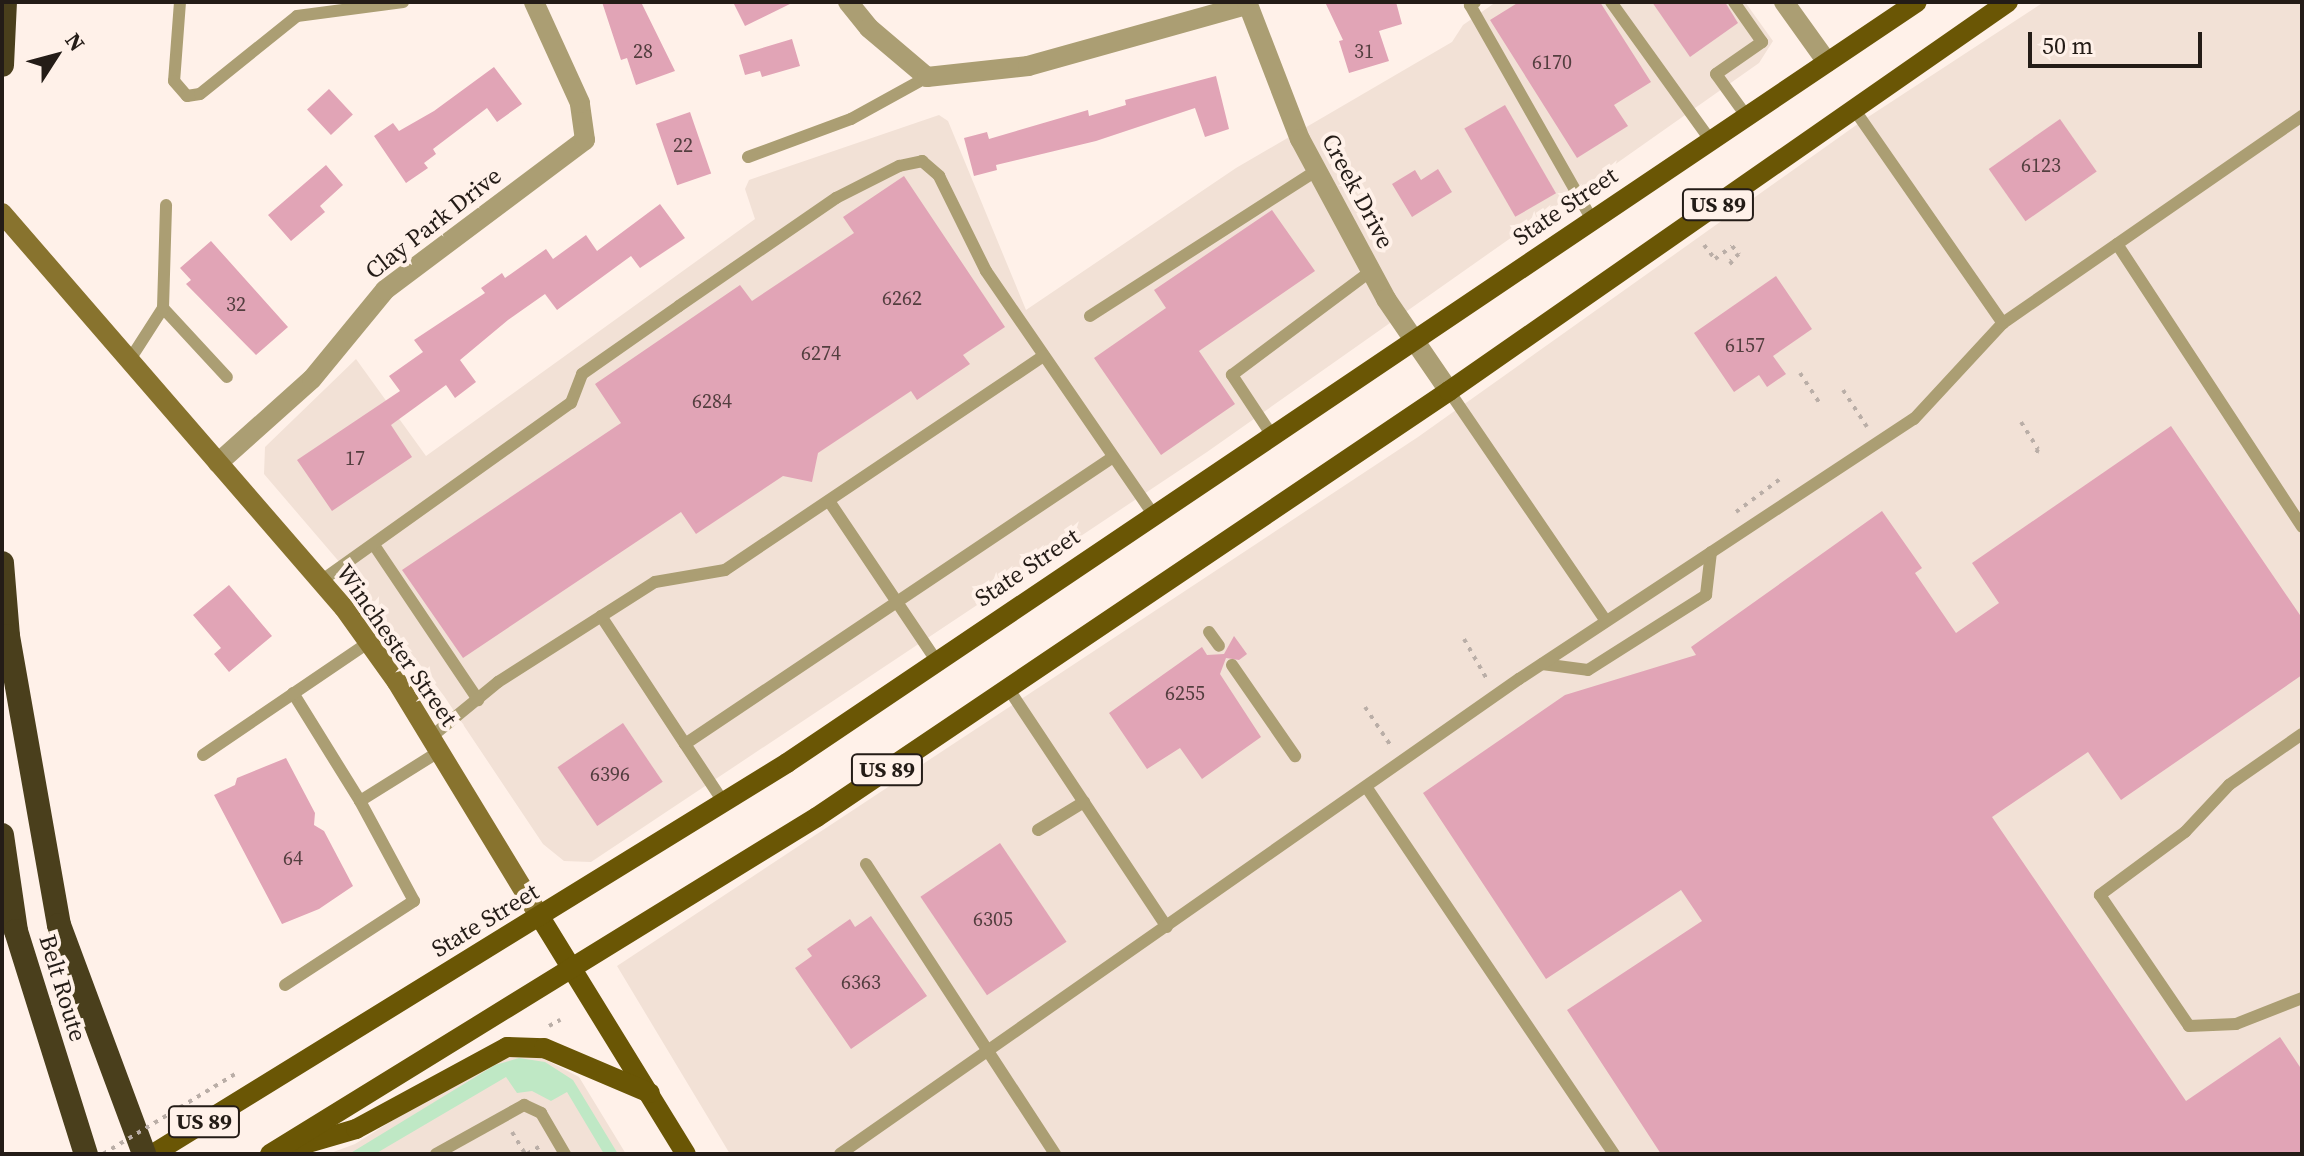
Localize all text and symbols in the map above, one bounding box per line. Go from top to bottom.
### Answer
north arrow [16,16,96,96]
scale bar [2032,16,2206,66]
text: N [59,27,92,57]
text: 50 m [2042,29,2093,62]
house number: 28 [633,39,653,63]
house number: 31 [1354,39,1374,63]
house number: 6170 [1532,50,1572,74]
street label: Creek Drive [1316,129,1400,253]
house number: 22 [673,133,693,157]
house number: 6123 [2021,153,2061,177]
street label: Clay Park Drive [359,161,507,285]
street label: State Street [1507,161,1623,251]
road number: US 89 [1680,187,1756,223]
house number: 6262 [882,286,922,310]
house number: 32 [226,292,246,316]
house number: 6157 [1725,333,1765,357]
house number: 6274 [801,341,841,365]
house number: 6284 [692,389,732,413]
house number: 17 [345,446,365,470]
street label: State Street [969,522,1085,612]
street label: Winchester Street [331,559,463,731]
house number: 6255 [1165,681,1205,705]
road number: US 89 [849,752,925,788]
house number: 6396 [590,762,630,786]
house number: 64 [283,846,303,870]
street label: State Street [426,877,544,963]
house number: 6305 [973,907,1013,931]
street label: Belt Route [33,931,93,1045]
house number: 6363 [841,970,881,994]
road number: US 89 [166,1104,242,1140]

